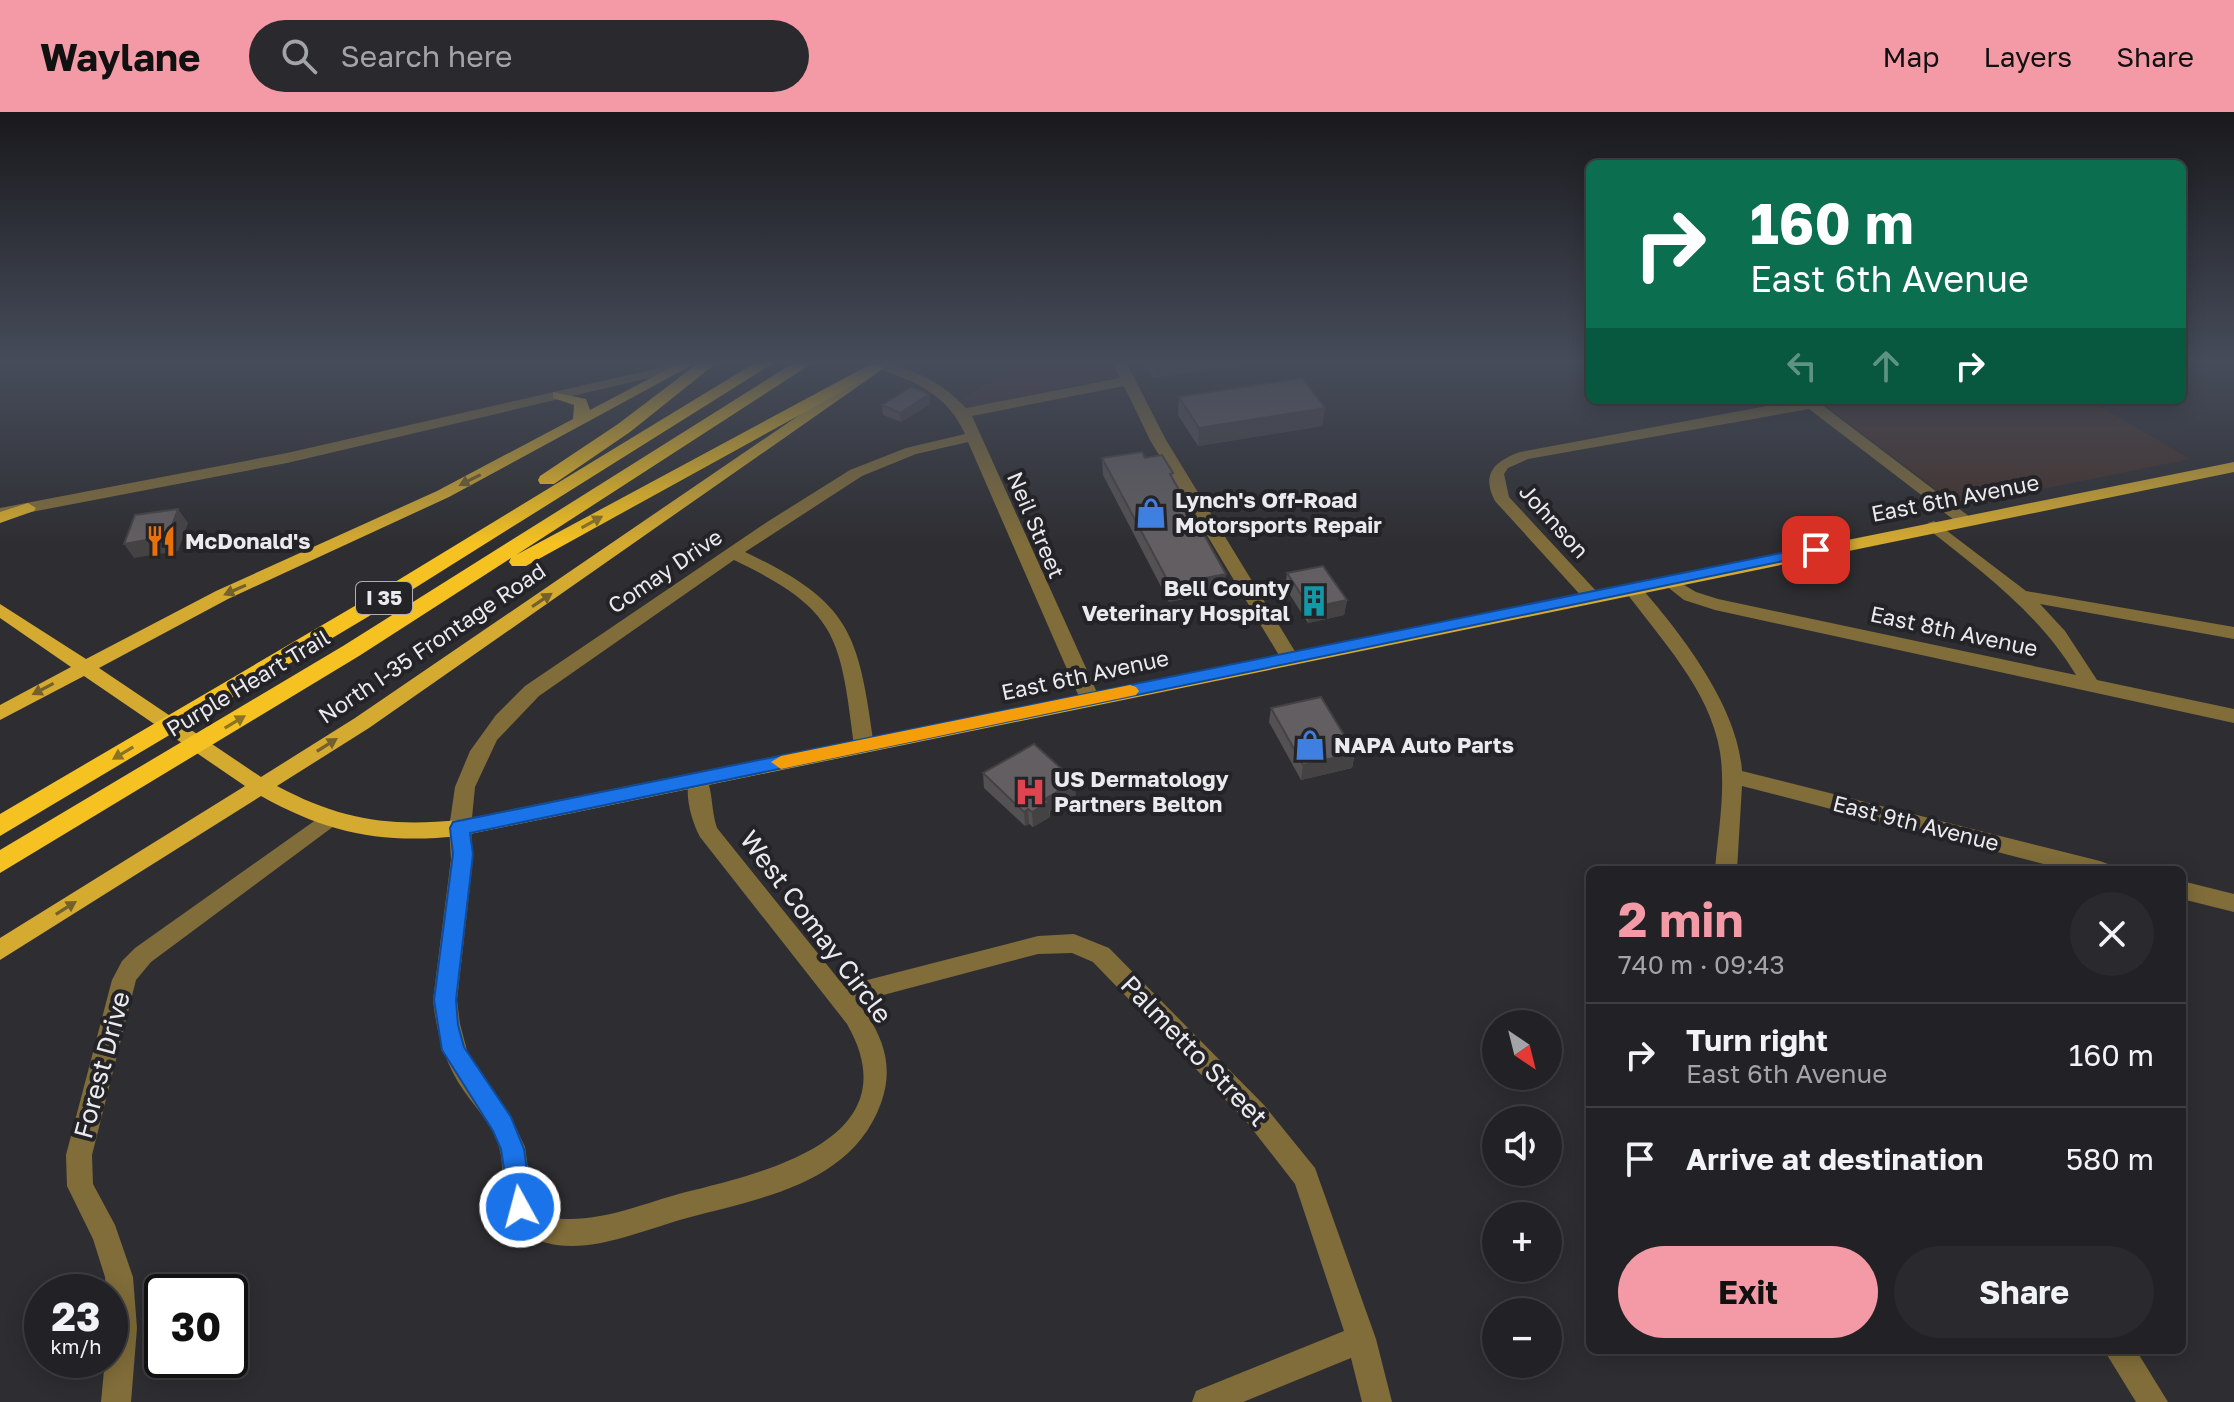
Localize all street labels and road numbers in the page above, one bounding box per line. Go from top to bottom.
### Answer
street label: Neil Street [1002,467,1071,582]
street label: East 6th Avenue [1869,468,2041,527]
street label: Johnson [1514,478,1595,563]
street label: Comay Drive [602,522,727,619]
street label: North I-35 Frontage Road [313,556,550,729]
road number: I 35 [356,582,412,614]
street label: East 8th Avenue [1868,600,2040,661]
street label: Purple Heart Trail [161,623,334,742]
street label: East 6th Avenue [999,644,1171,705]
street label: East 9th Avenue [1830,789,2002,856]
street label: West Comay Circle [734,824,899,1029]
street label: Palmetto Street [1115,969,1274,1132]
street label: Forest Drive [67,988,136,1142]

